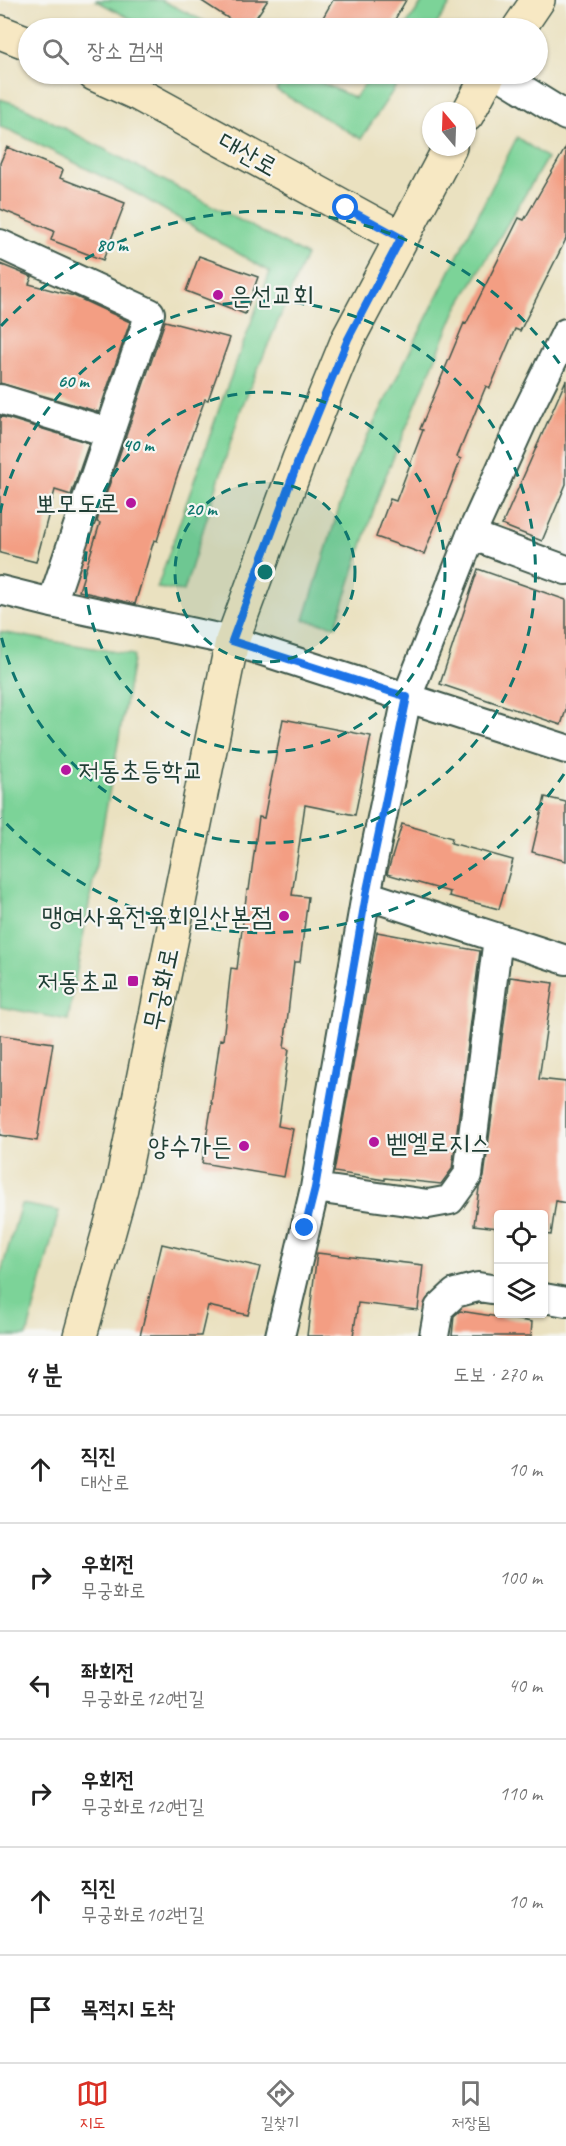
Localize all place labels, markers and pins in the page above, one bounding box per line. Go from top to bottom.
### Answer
place label: 은선교회 [230,279,314,312]
marker: 은선교회 [211,288,225,302]
place label: 뽀모도로 [35,487,119,520]
marker: 뽀모도로 [124,496,138,510]
centre of rings [255,562,275,582]
place label: 저동초등학교 [78,754,204,787]
marker: 저동초등학교 [59,763,73,777]
place label: 맹여사육전육회일산본점 [42,900,272,933]
marker: 맹여사육전육회일산본점 [277,909,291,923]
place label: 저동초교 [37,965,121,998]
marker: 저동초교 [126,974,140,988]
place label: 벧엘로지스 [386,1126,491,1159]
place label: 양수가든 [148,1130,232,1163]
marker: 벧엘로지스 [367,1135,381,1149]
marker: 양수가든 [237,1139,251,1153]

